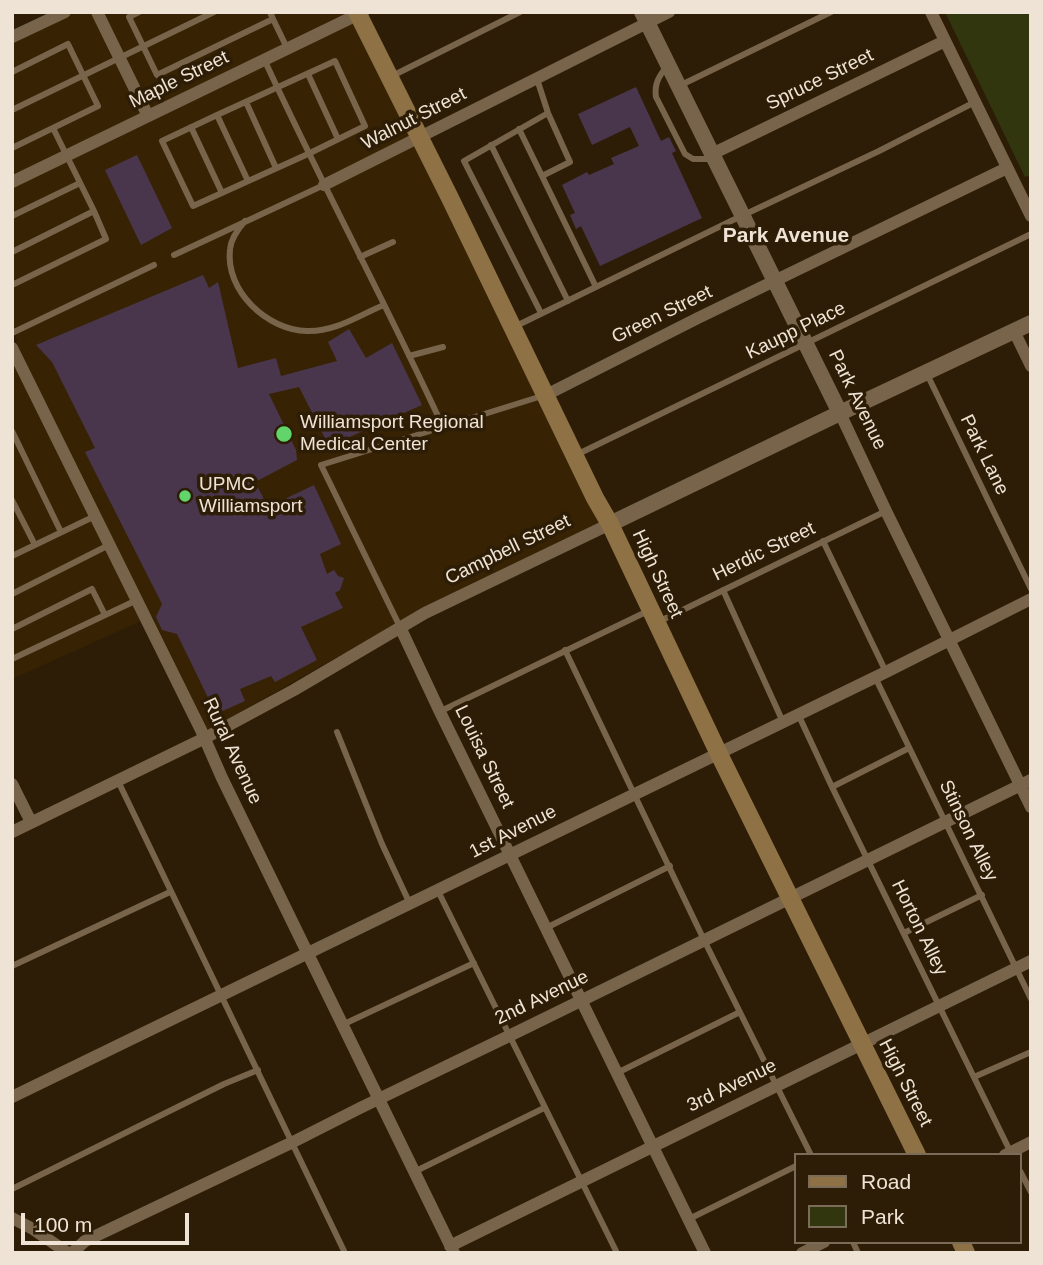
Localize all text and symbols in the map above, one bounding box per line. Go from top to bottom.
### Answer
street label: Spruce Street [763,44,877,116]
street label: Maple Street [126,46,232,114]
street label: Walnut Street [358,83,470,155]
district label: Park Avenue [723,223,849,249]
street label: Green Street [608,281,716,349]
street label: Kaupp Place [743,297,849,365]
street label: Park Avenue [823,346,891,454]
street label: Park Lane [955,411,1013,499]
place label: Williamsport Regional Medical Center [300,412,484,456]
marker: Williamsport Regional Medical Center [274,424,294,444]
place label: UPMC Williamsport [199,474,302,518]
marker: UPMC Williamsport [177,488,193,504]
street label: Campbell Street [442,510,574,590]
street label: Herdic Street [709,517,819,587]
street label: High Street [627,526,687,622]
street label: Rural Avenue [197,694,267,808]
street label: Louisa Street [449,702,519,812]
street label: Stinson Alley [934,777,1002,885]
street label: 1st Avenue [466,800,560,864]
street label: Horton Alley [886,876,952,980]
street label: 2nd Avenue [492,966,592,1030]
street label: High Street [873,1035,937,1131]
street label: 3rd Avenue [683,1055,781,1117]
legend [794,1153,1022,1244]
text: Road [861,1170,911,1193]
scale bar [24,1198,192,1242]
text: Park [861,1205,904,1228]
text: 100 m [34,1213,92,1236]

